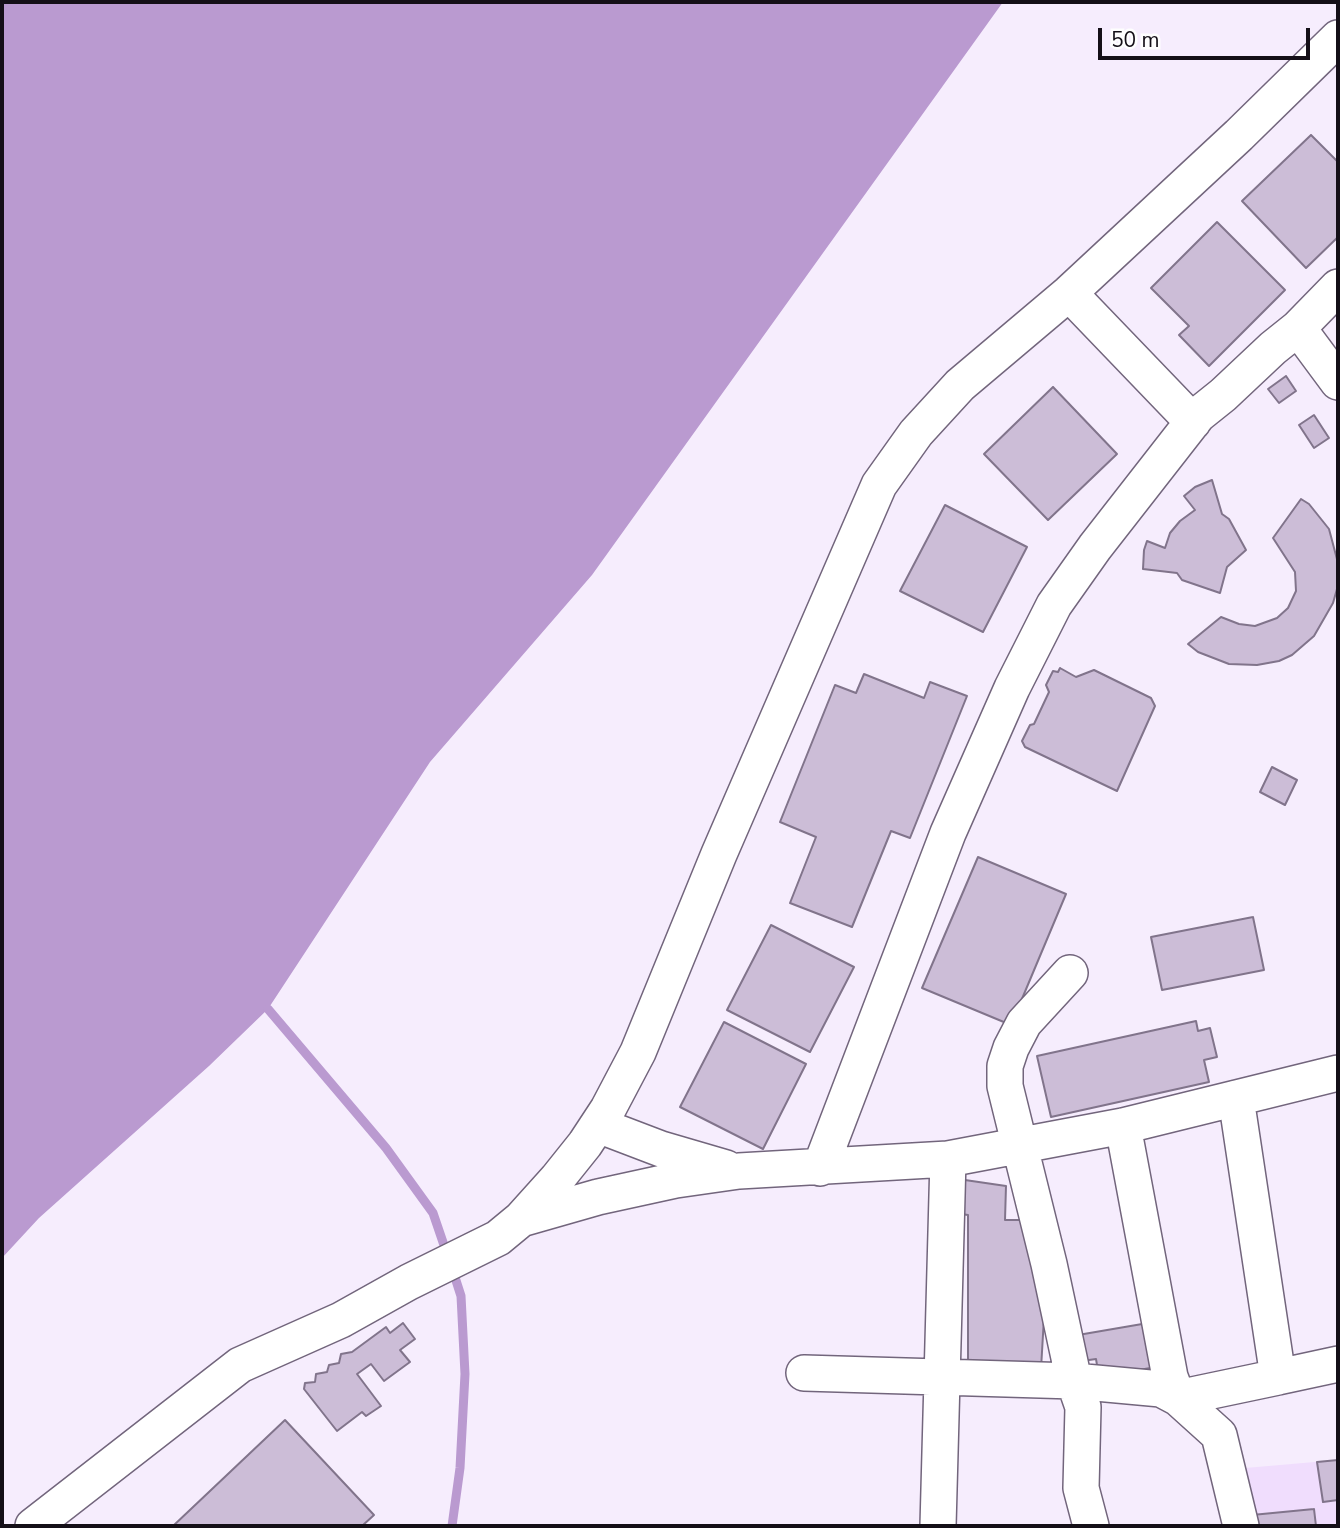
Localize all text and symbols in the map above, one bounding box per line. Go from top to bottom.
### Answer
scale bar [1102,14,1314,58]
text: 50 m [1111,26,1160,54]

